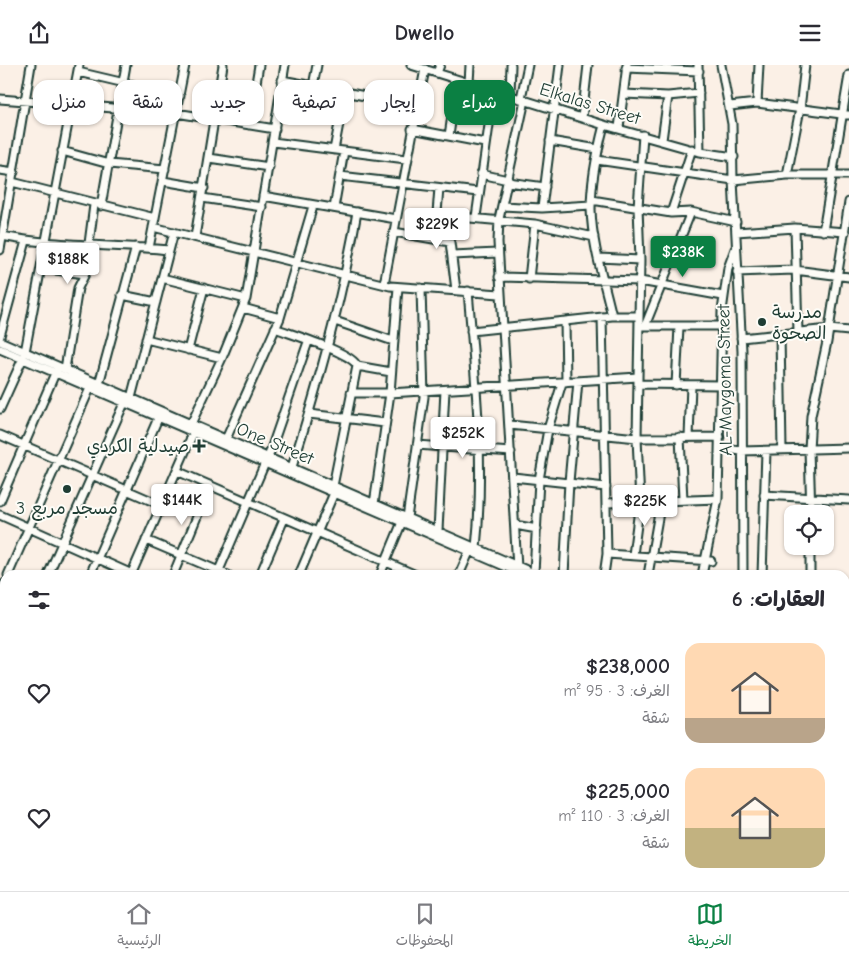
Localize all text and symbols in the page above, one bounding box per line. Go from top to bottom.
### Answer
icon: share [25,19,53,47]
icon: menu [796,19,824,47]
text: Dwello [395,20,454,46]
street label: Elkalas Street [537,79,644,130]
chip: منزل [33,80,104,125]
chip: شقة [114,80,182,125]
chip: جديد [192,80,264,125]
chip: تصفية [274,80,354,125]
chip: إيجار [364,80,434,125]
chip: شراء [444,80,515,125]
pin: $229K [402,207,472,250]
text: $229K [416,215,458,233]
pin: $238K [648,235,718,278]
pin: $188K [33,243,103,285]
text: $238K [662,243,704,261]
text: $188K [47,250,89,268]
place label: مدرسة الصحوة [772,302,826,344]
street label: AL-Maygoma Street [713,303,737,456]
marker: مدرسة الصحوة [756,316,768,328]
pin: $252K [428,417,498,459]
street label: One Street [233,418,317,470]
text: $252K [441,424,485,442]
place label: صيدلية الكردي [87,436,189,459]
marker: صيدلية الكردي [193,440,205,452]
marker: مسجد مربع 3 [61,483,73,495]
pin: $144K [147,483,217,526]
pin: $225K [610,485,680,527]
text: $144K [162,491,202,509]
text: $225K [623,492,667,510]
place label: مسجد مربع 3 [16,498,118,521]
map controls [784,505,834,555]
button: locate [784,505,834,555]
icon: filters [25,586,53,614]
text: العقارات: 6 [732,587,825,611]
text: $238,000 [586,654,670,678]
icon: home [725,663,785,723]
icon: heart [25,679,53,707]
text: الغرف: 3 · 95 m² [563,682,670,700]
text: شقة [642,709,670,727]
text: $225,000 [585,779,670,803]
icon: home [725,788,785,848]
icon: heart [25,804,53,832]
text: الغرف: 3 · 110 m² [558,807,670,825]
text: شقة [642,834,670,852]
tab: الرئيسية [117,900,161,953]
tab: المحفوظات [396,900,453,953]
tab: الخريطة [688,900,732,953]

